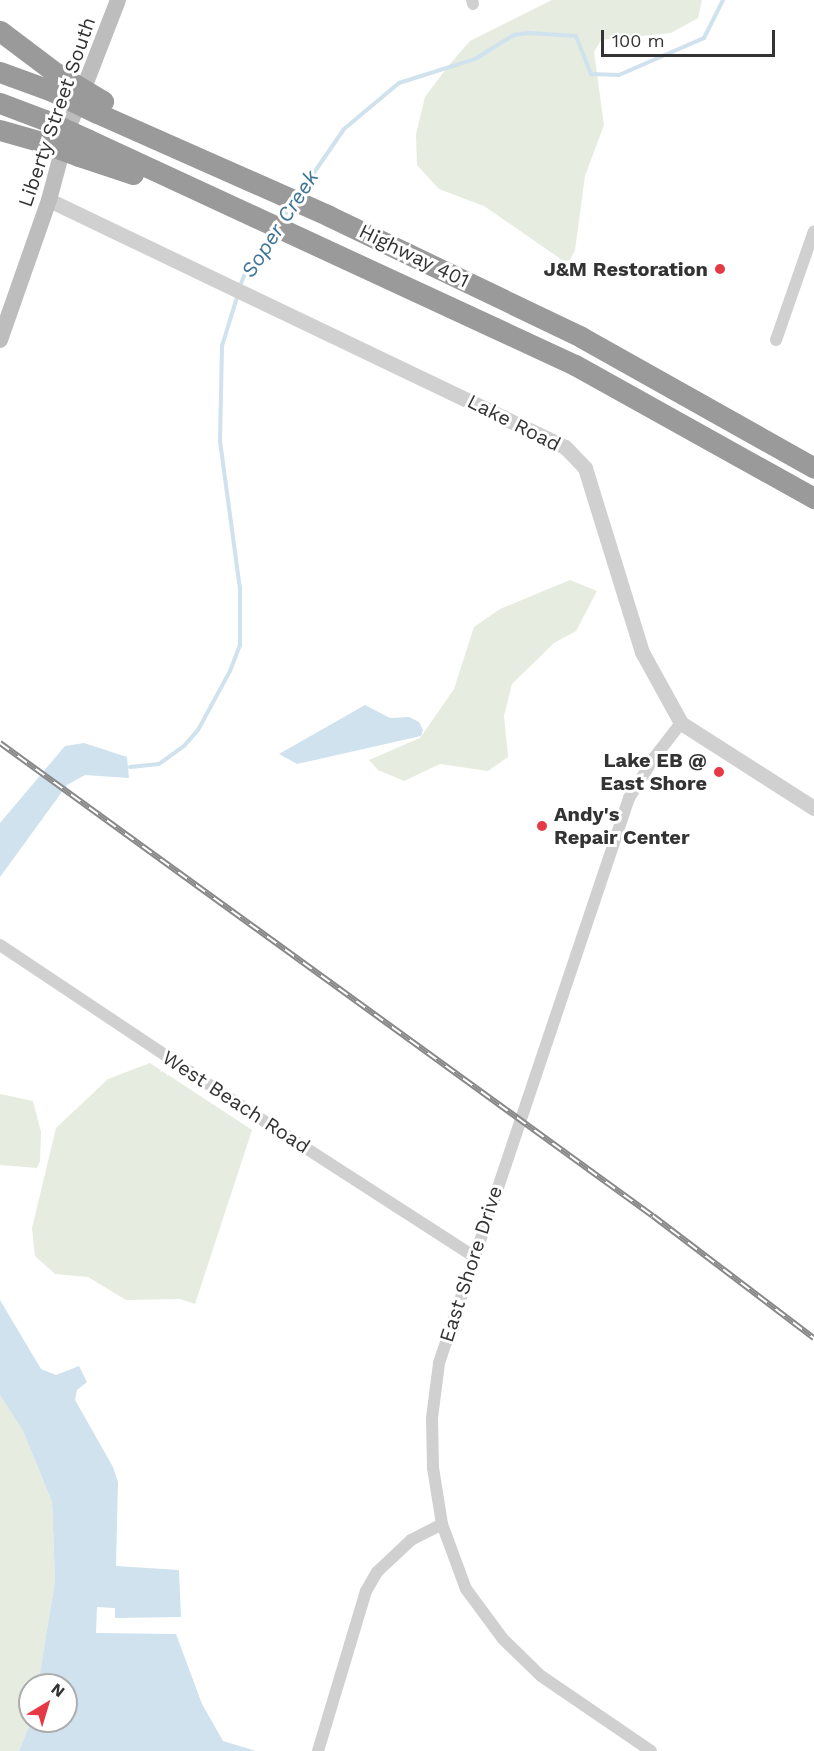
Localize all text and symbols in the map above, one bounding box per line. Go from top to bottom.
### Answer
street label: Liberty Street South [13,14,101,210]
scale bar [604,18,778,56]
text: 100 m [612,30,665,51]
water label: Soper Creek [236,165,324,283]
street label: Highway 401 [355,219,473,293]
place label: J&M Restoration [544,257,708,281]
marker: J&M Restoration [713,262,727,276]
street label: Lake Road [463,389,565,457]
place label: Lake EB @ East Shore [600,748,707,795]
marker: Lake EB @ East Shore [712,765,726,779]
place label: Andy's Repair Center [554,802,690,849]
marker: Andy's Repair Center [535,819,549,833]
street label: West Beach Road [158,1045,314,1159]
street label: East Shore Drive [434,1183,508,1345]
north arrow [18,1673,78,1733]
text: N [48,1679,69,1701]

